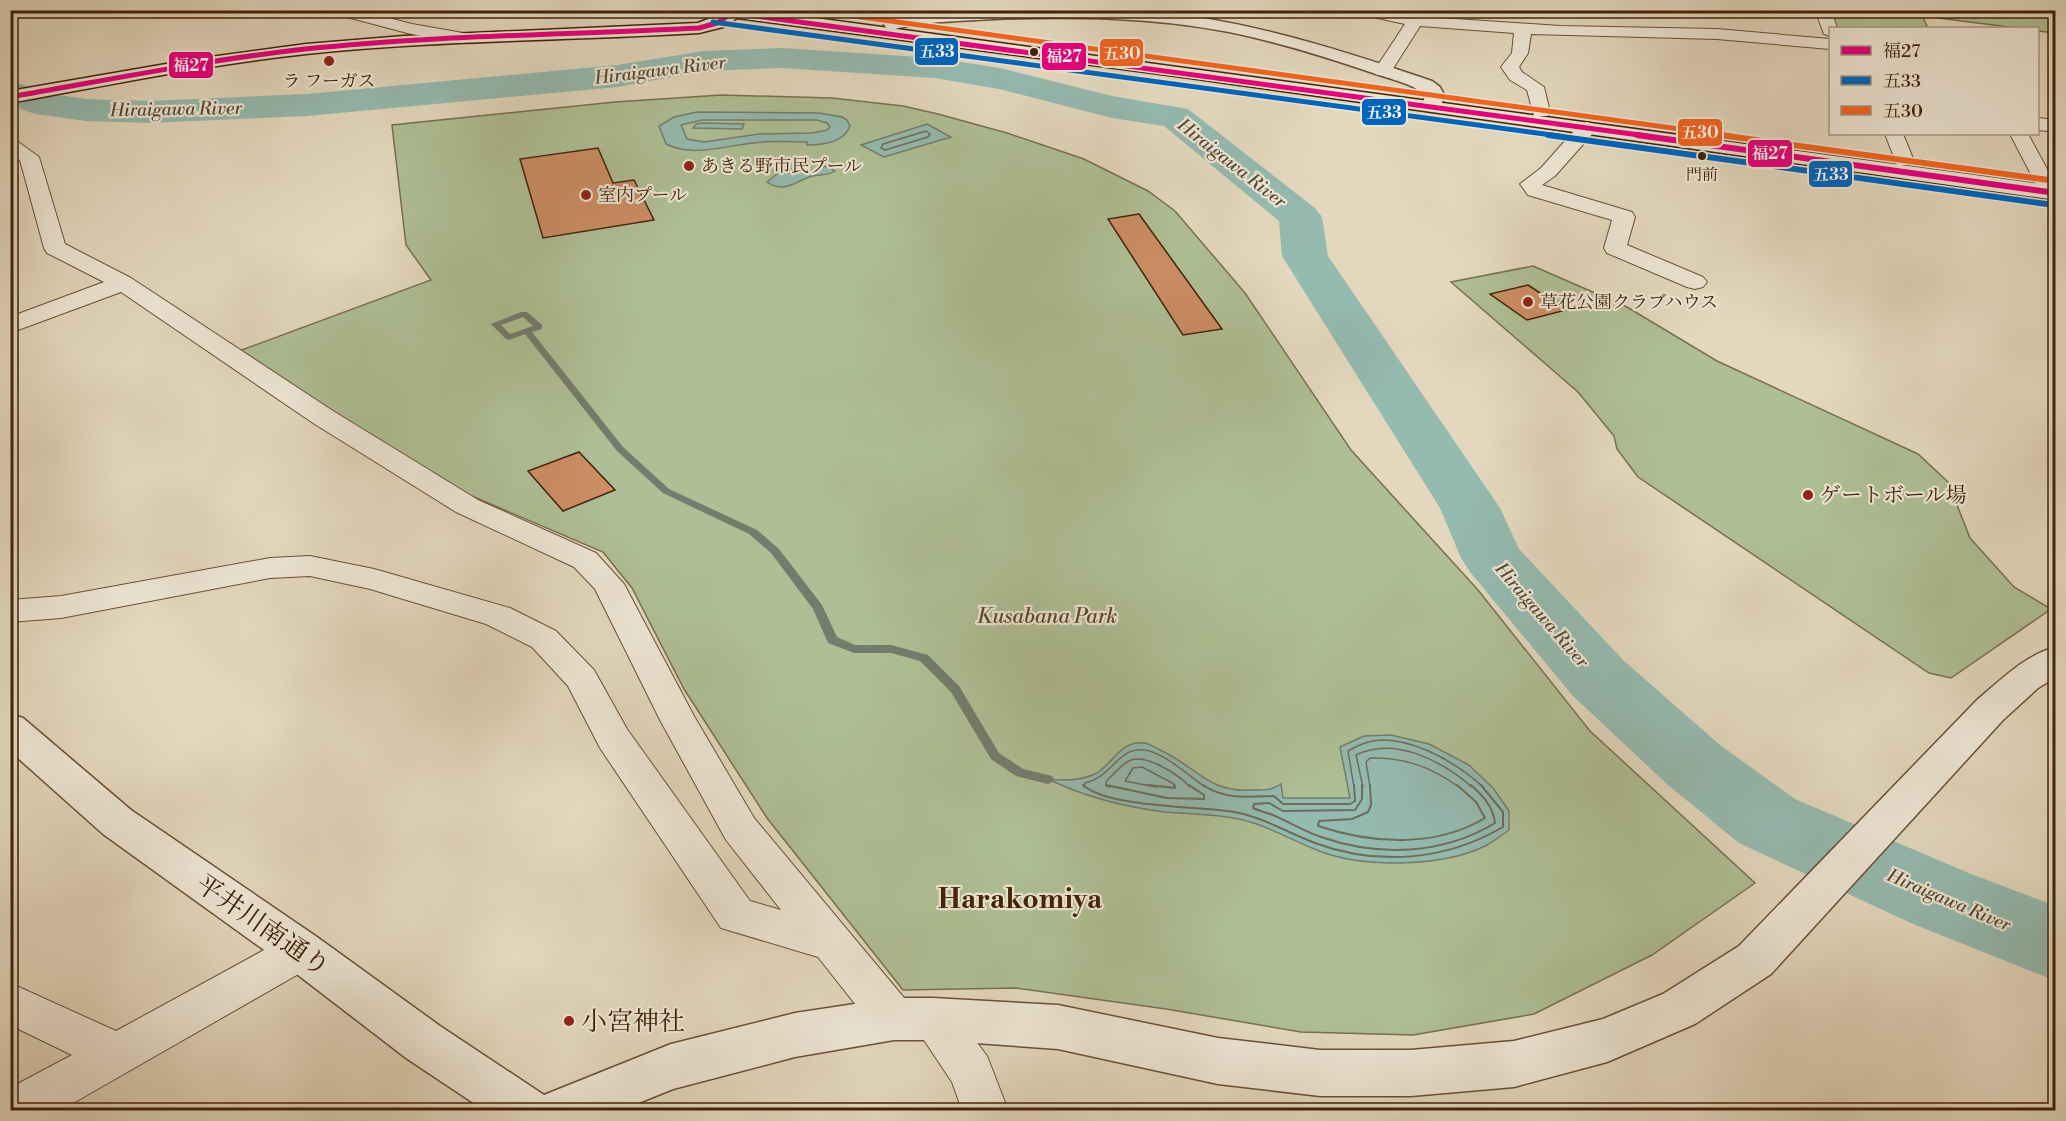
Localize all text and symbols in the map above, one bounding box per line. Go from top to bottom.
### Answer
legend [1829,27,2039,135]
line badge: 五33 [914,37,959,66]
line badge: 五30 [1099,38,1144,67]
text: 福27 [1883,40,1920,63]
text: 五33 [919,42,955,62]
line badge: 福27 [1041,42,1087,71]
text: 五30 [1103,44,1141,64]
unlabelled marker [1028,46,1040,58]
text: 福27 [1045,47,1082,67]
line badge: 福27 [168,51,214,79]
water label: Hiraigawa River [592,51,727,90]
marker: ラ フーガス [322,54,336,68]
text: 福27 [172,56,209,76]
place label: ラ フーガス [283,70,375,93]
text: 五33 [1883,70,1921,93]
water label: Hiraigawa River [109,97,243,122]
line badge: 五33 [1361,98,1407,126]
text: 五30 [1883,100,1923,123]
text: 五33 [1366,103,1402,123]
water label: Hiraigawa River [1172,113,1291,213]
line badge: 五30 [1677,118,1723,147]
text: 五30 [1681,123,1719,143]
line badge: 福27 [1747,139,1793,168]
text: 福27 [1751,144,1788,164]
marker: 門前 [1696,150,1708,162]
place label: あきる野市民プール [701,155,862,178]
marker: あきる野市民プール [682,159,696,173]
line badge: 五33 [1808,160,1853,188]
place label: 門前 [1686,165,1718,185]
text: 五33 [1813,165,1849,185]
place label: 室内プール [598,184,687,207]
marker: 室内プール [579,188,593,202]
place label: 草花公園クラブハウス [1540,291,1718,314]
marker: 草花公園クラブハウス [1521,295,1535,309]
place label: ゲートボール場 [1820,483,1967,509]
marker: ゲートボール場 [1801,488,1815,502]
water label: Hiraigawa River [1489,557,1594,673]
park label: Kusabana Park [977,604,1117,630]
water label: Hiraigawa River [1883,864,2014,937]
street label: 平井川南通り [189,868,336,984]
district label: Harakomiya [938,882,1103,917]
place label: 小宮神社 [581,1006,685,1038]
marker: 小宮神社 [562,1014,576,1028]

